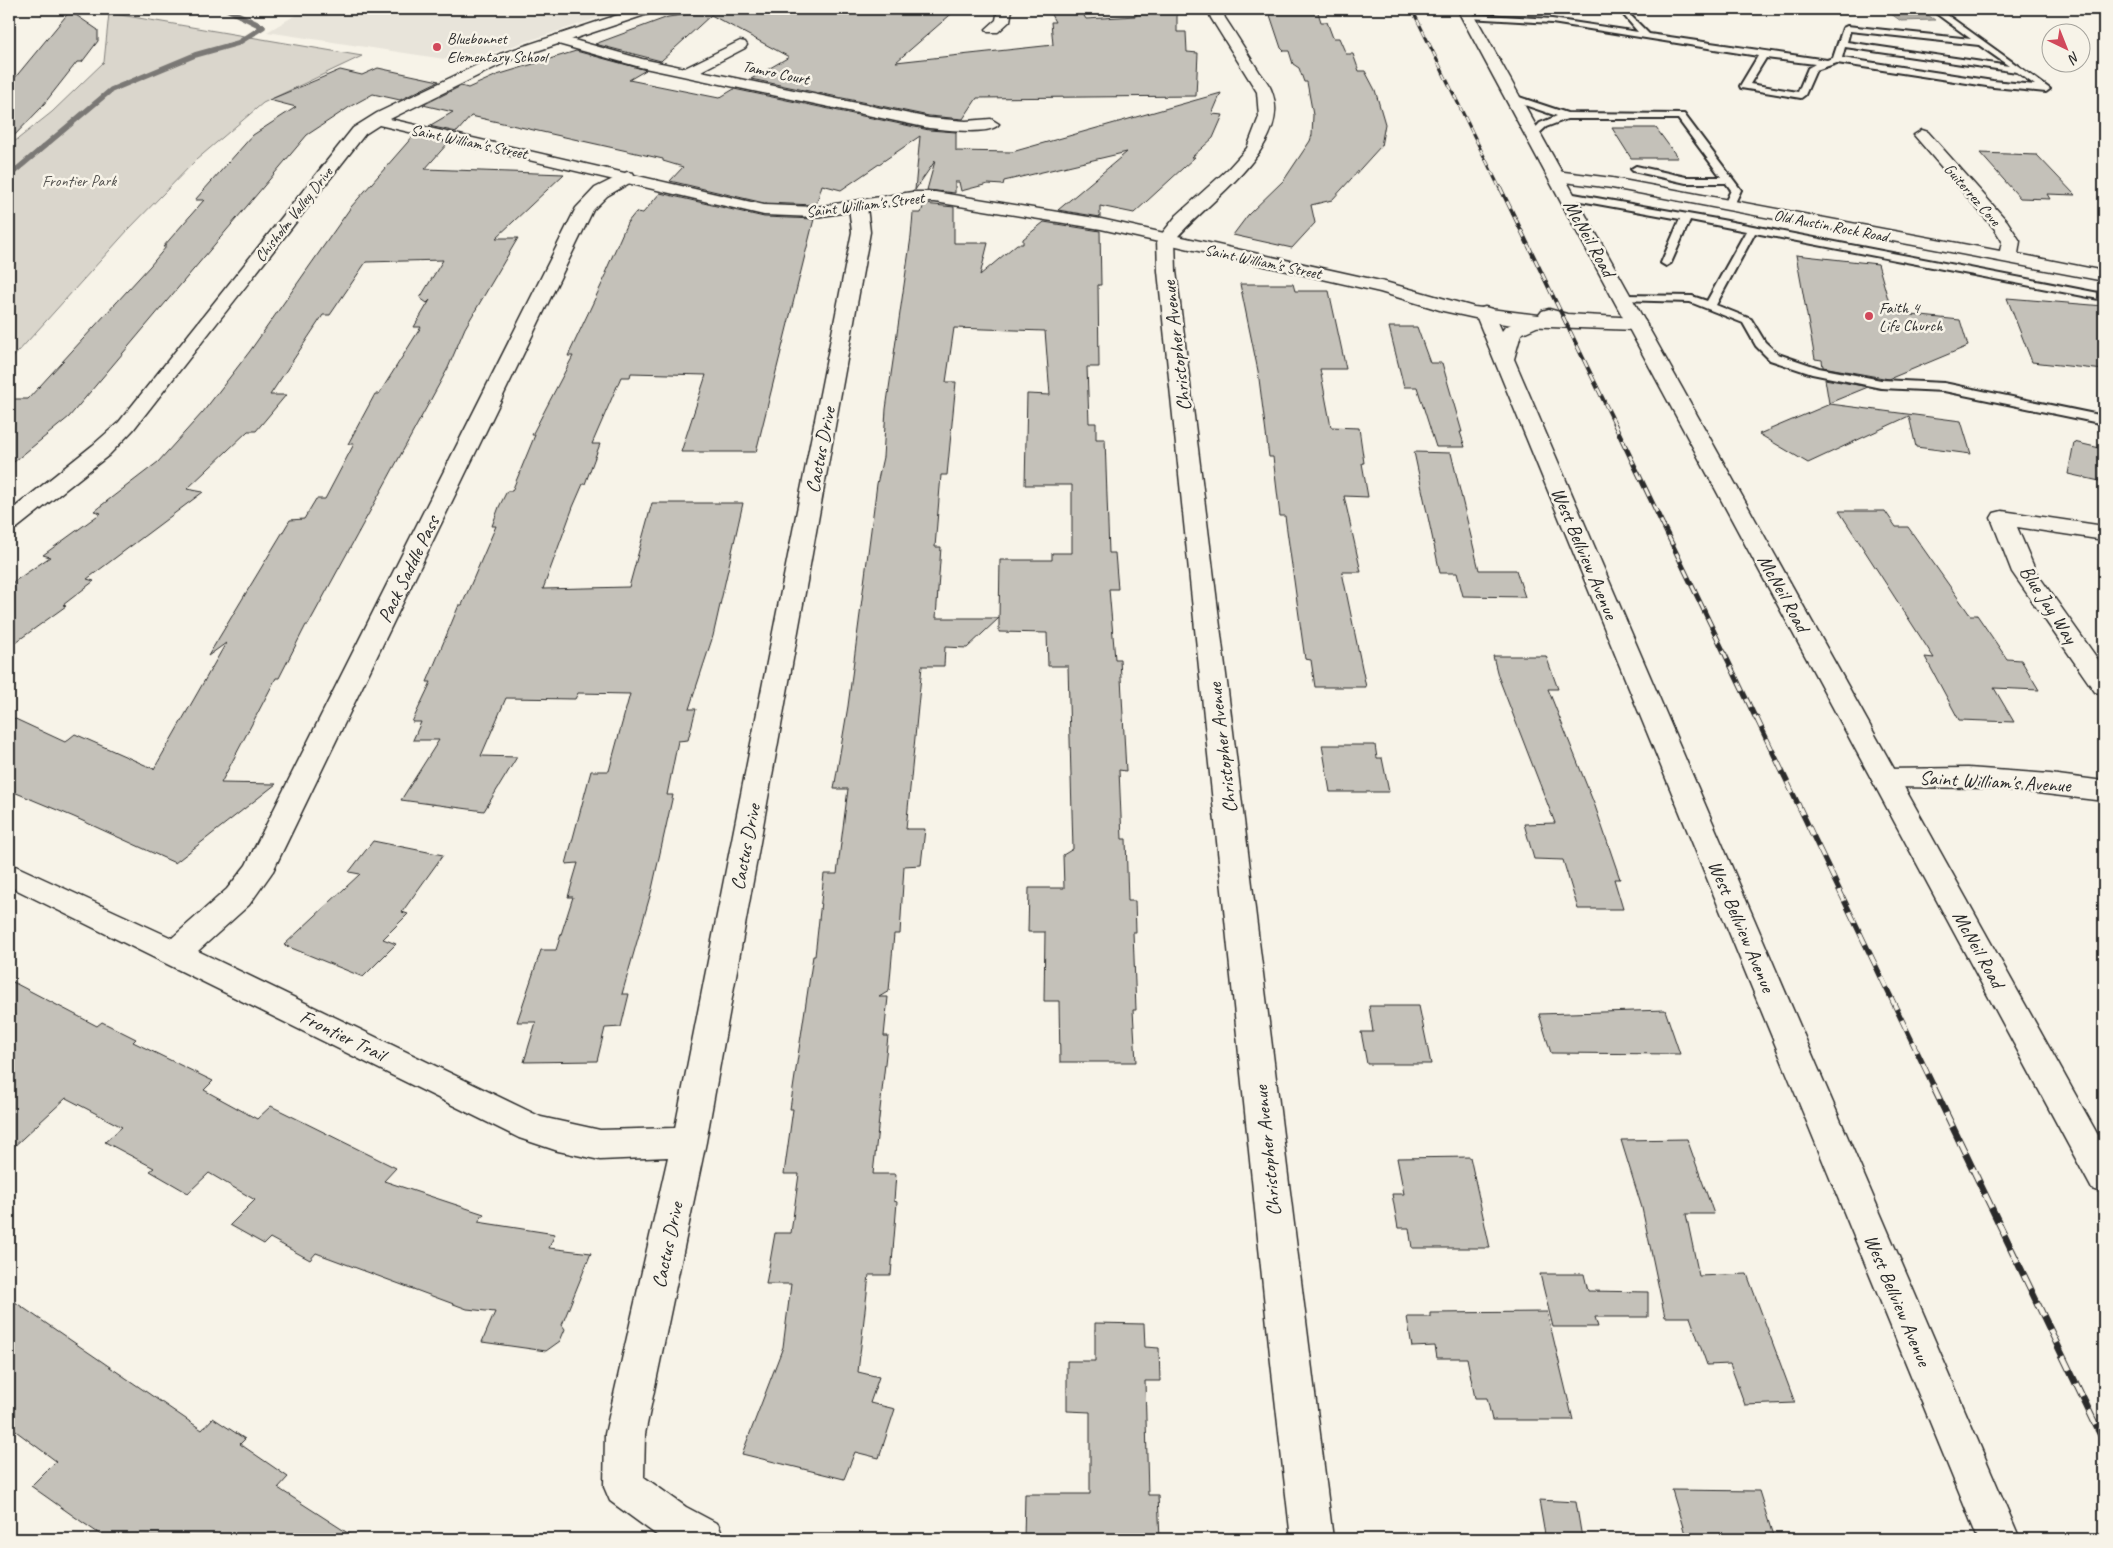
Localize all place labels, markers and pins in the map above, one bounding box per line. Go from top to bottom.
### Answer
place label: Bluebonnet Elementary School [447,29,550,67]
marker: Bluebonnet Elementary School [431,41,443,53]
place label: Faith 4 Life Church [1879,298,1943,336]
marker: Faith 4 Life Church [1863,310,1875,322]

